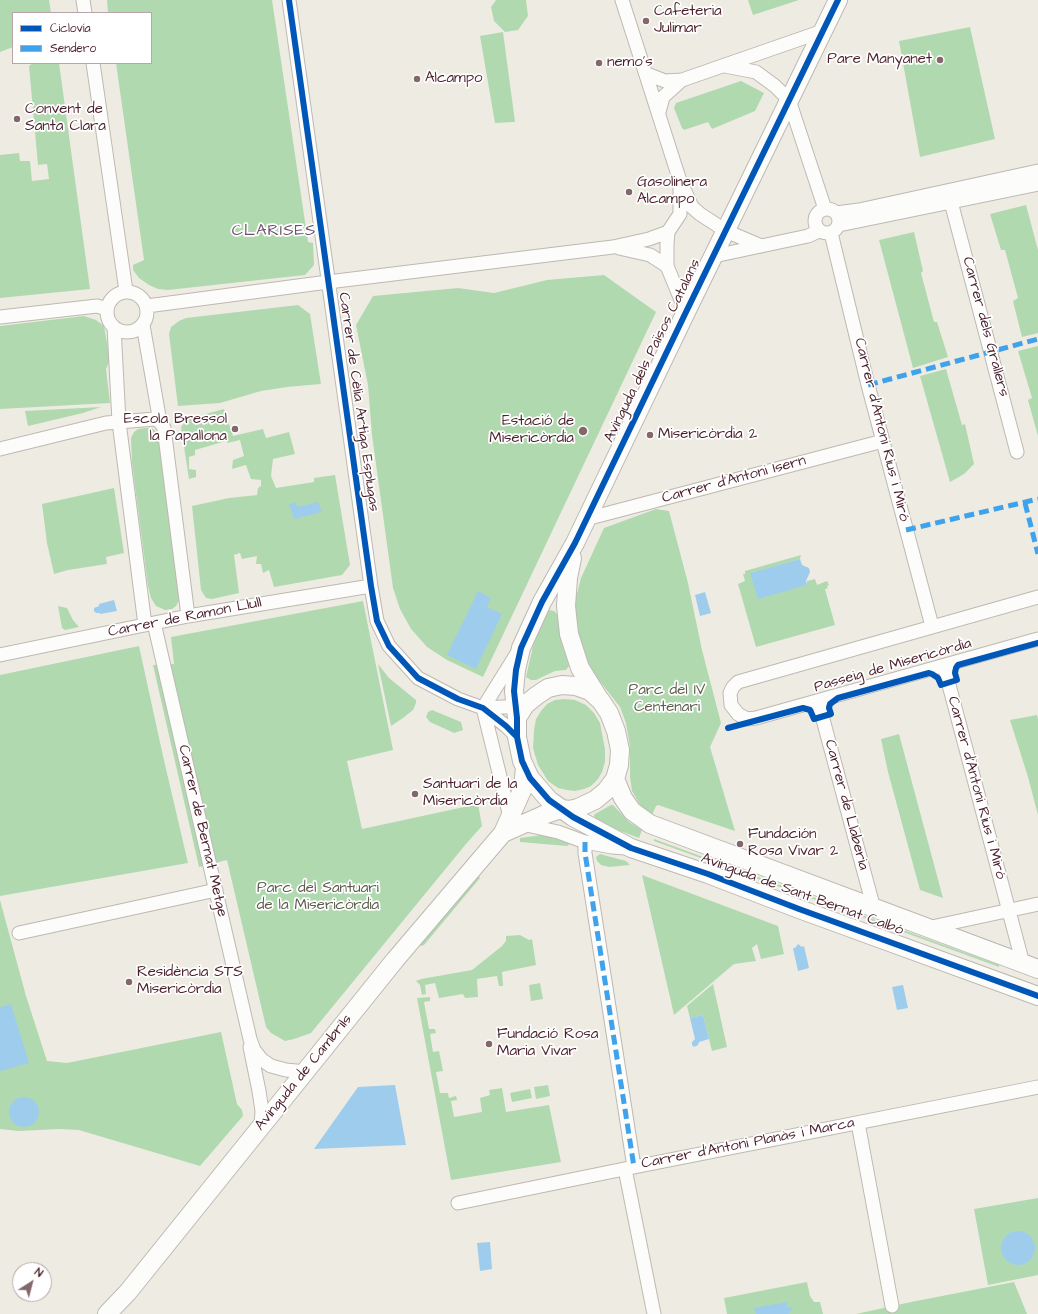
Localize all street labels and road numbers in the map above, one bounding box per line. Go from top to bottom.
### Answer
street label: Carrer dels Grallers [958,255,1012,399]
street label: Avinguda dels Països Catalans [601,257,705,445]
street label: Carrer de Cèlia Artiga Esplugas [334,291,382,513]
street label: Carrer d'Antoni Rius i Miró [849,336,913,524]
street label: Carrer d'Antoni Isern [660,452,808,508]
street label: Carrer de Ramon Llull [107,594,263,642]
street label: Passeig de Misericòrdia [812,635,974,697]
street label: Carrer d'Antoni Rius i Miró [943,695,1009,881]
street label: Carrer de Llaberia [820,738,872,872]
street label: Carrer de Bernat Metge [173,743,231,919]
street label: Avinguda de Sant Bernat Calbó [698,850,906,940]
street label: Avinguda de Cambrils [252,1011,356,1135]
street label: Carrer d'Antoni Planàs i Marca [640,1114,856,1174]

